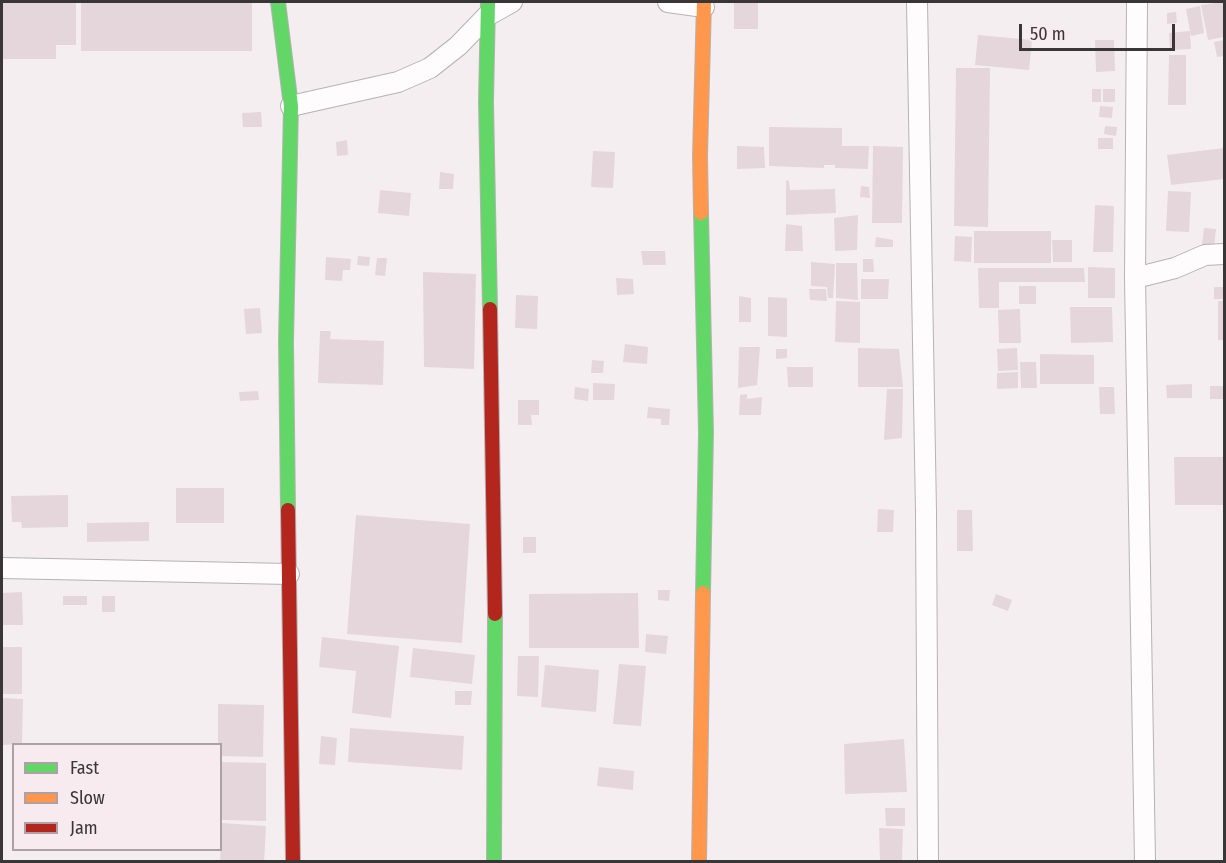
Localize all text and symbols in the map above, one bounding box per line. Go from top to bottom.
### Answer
scale bar [1022,12,1178,50]
text: 50 m [1030,23,1066,45]
legend [12,743,222,851]
text: Fast [70,757,99,779]
text: Slow [70,787,105,809]
text: Jam [70,817,98,839]

